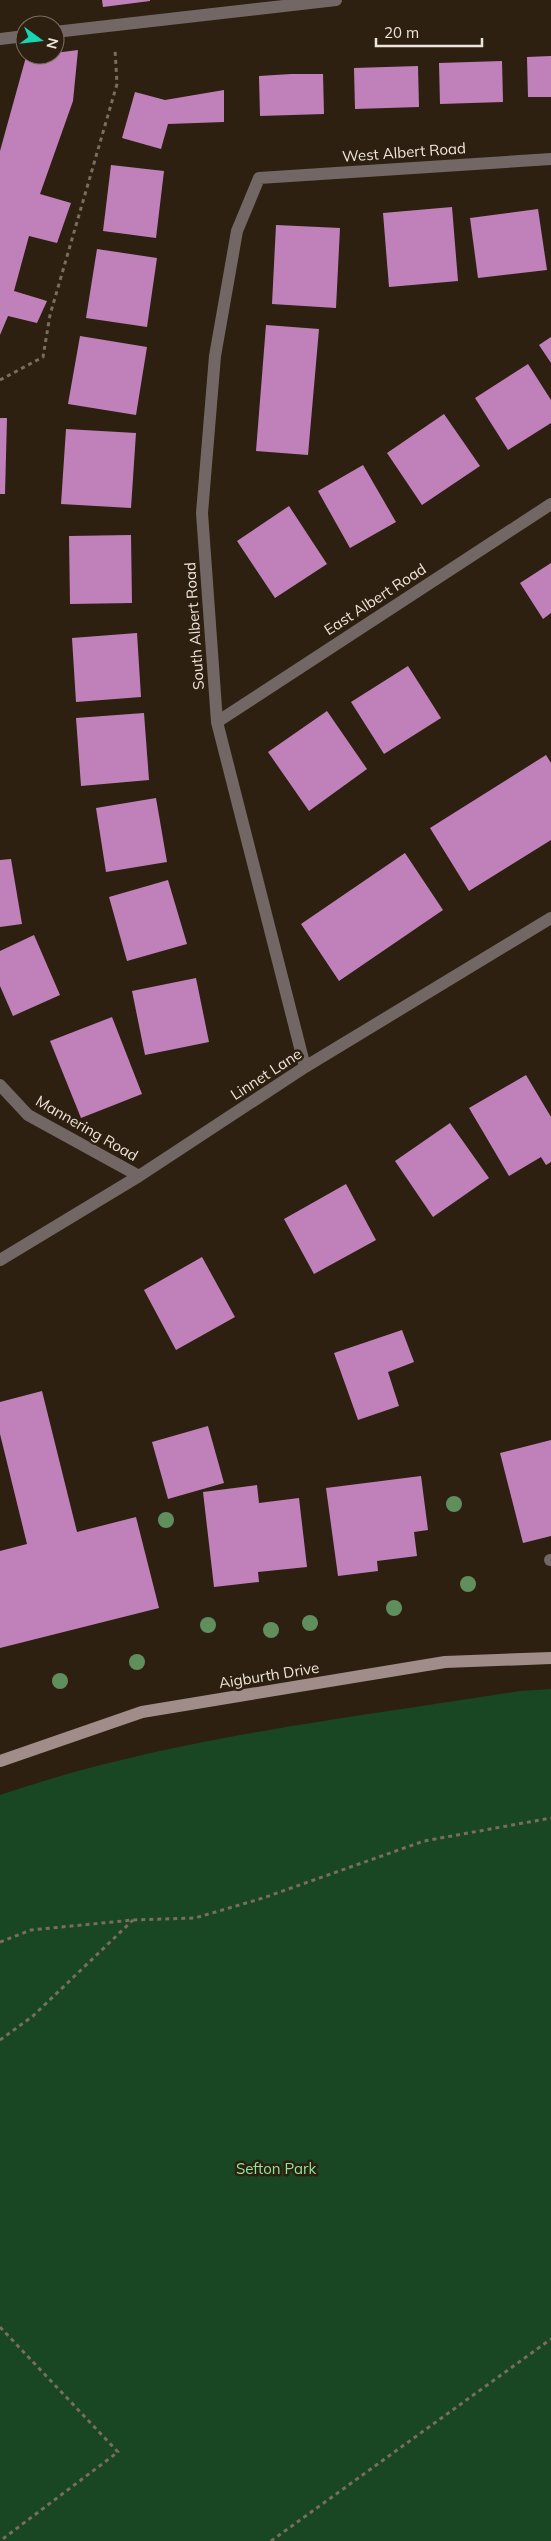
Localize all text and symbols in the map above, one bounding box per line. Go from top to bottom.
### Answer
north arrow [15,15,65,65]
scale bar [376,15,482,47]
text: 20 m [384,23,419,42]
text: N [42,36,63,51]
street label: West Albert Road [341,138,467,166]
street label: East Albert Road [320,559,430,639]
street label: South Albert Road [180,561,208,691]
street label: Linnet Lane [227,1044,305,1104]
street label: Mannering Road [32,1091,142,1165]
street label: Aigburth Drive [217,1658,321,1692]
park label: Sefton Park [236,2159,316,2178]

